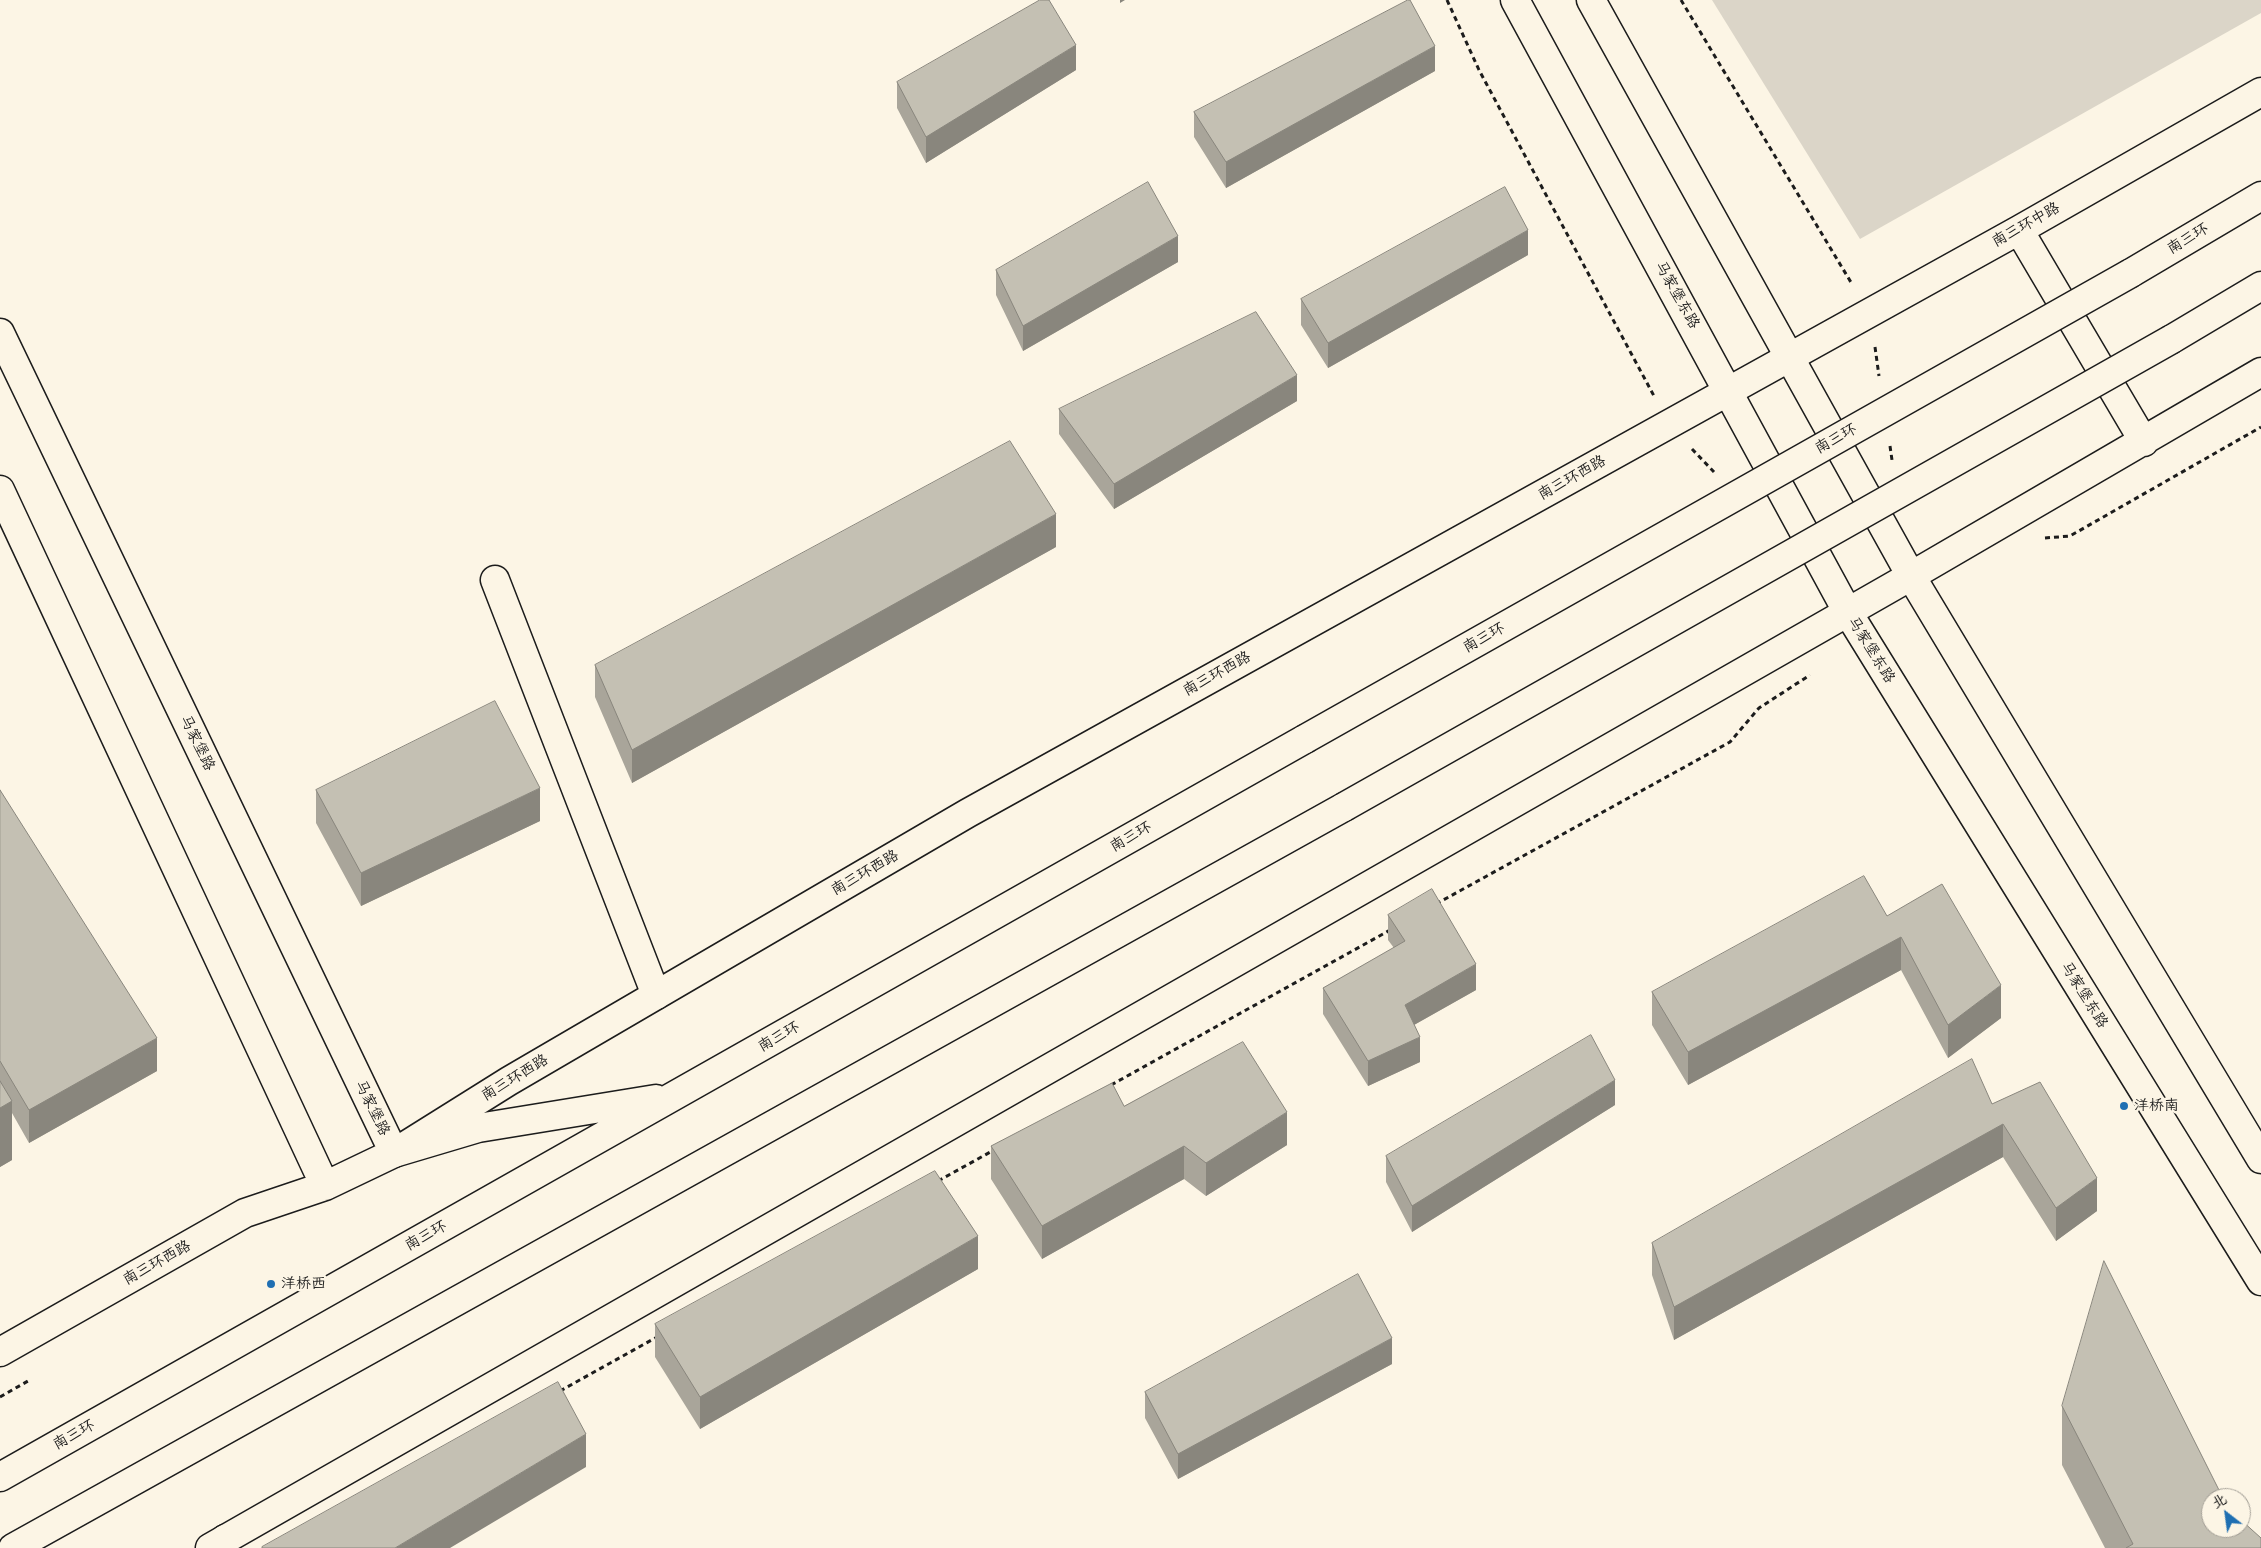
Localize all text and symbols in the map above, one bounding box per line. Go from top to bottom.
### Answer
street label: 南三环中路 [1989,199,2063,251]
street label: 南三环 [2164,220,2212,258]
street label: 马家堡东路 [1651,258,1703,332]
street label: 南三环 [1812,420,1860,458]
street label: 南三环西路 [1535,452,1609,504]
street label: 马家堡东路 [1843,613,1899,687]
street label: 南三环 [1460,619,1508,657]
street label: 南三环西路 [1180,648,1254,700]
street label: 马家堡路 [176,712,218,774]
street label: 南三环 [1107,818,1155,856]
street label: 南三环西路 [828,846,902,900]
street label: 马家堡东路 [2056,958,2112,1032]
street label: 南三环 [755,1018,803,1056]
street label: 南三环西路 [478,1051,552,1105]
street label: 马家堡路 [351,1077,393,1139]
place label: 洋桥南 [2134,1097,2179,1115]
marker: 洋桥南 [2118,1100,2130,1112]
street label: 南三环 [402,1217,450,1255]
street label: 南三环西路 [120,1237,194,1289]
place label: 洋桥西 [281,1275,326,1293]
marker: 洋桥西 [265,1278,277,1290]
street label: 南三环 [50,1416,98,1454]
north arrow [2201,1488,2251,1538]
text: 北 [2208,1489,2230,1512]

